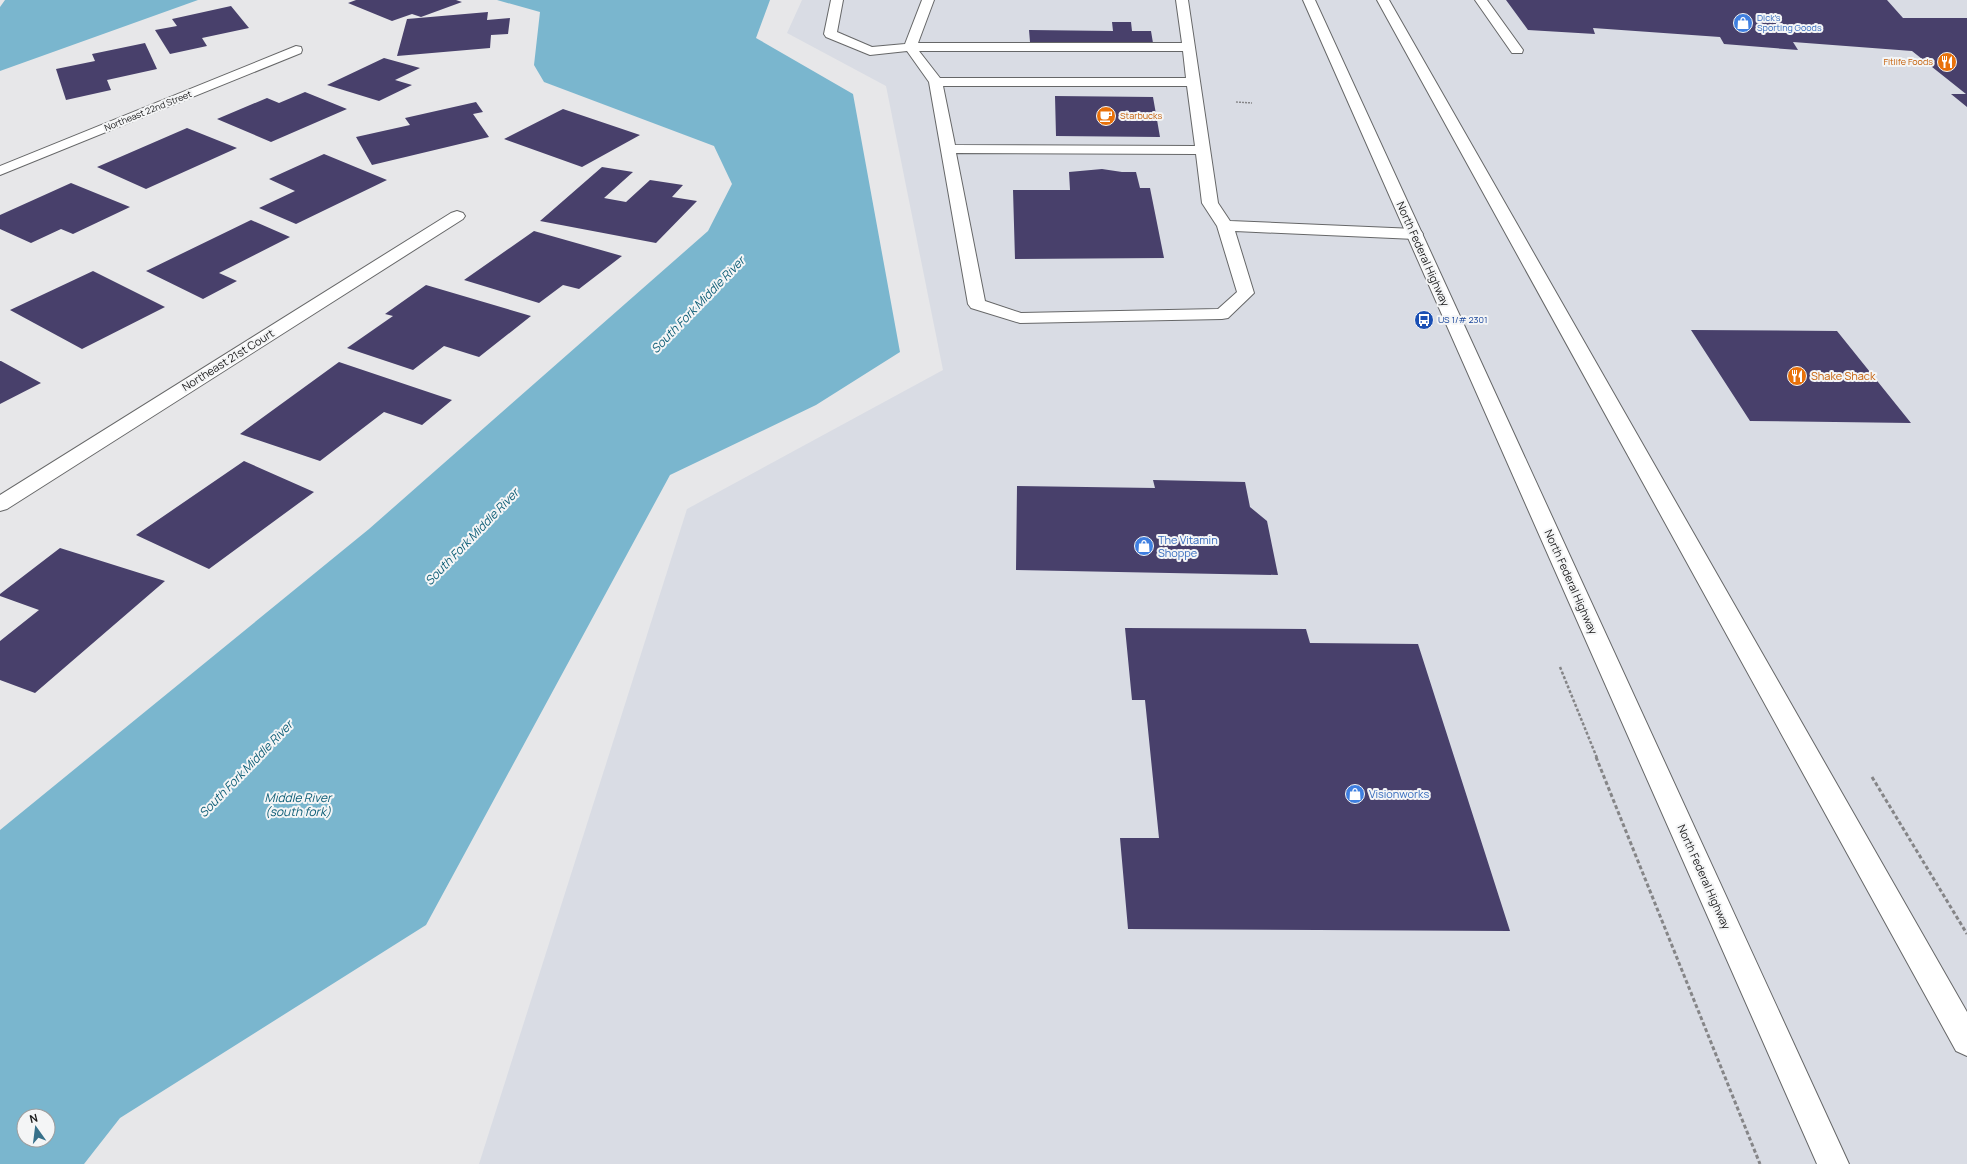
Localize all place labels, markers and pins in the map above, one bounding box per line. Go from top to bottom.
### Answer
place label: Dick's Sporting Goods [1757,11,1822,34]
shop icon: Dick's Sporting Goods [1732,12,1754,34]
restaurant icon: Fitlife Foods [1936,51,1958,73]
place label: Fitlife Foods [1883,55,1933,68]
cafe icon: Starbucks [1095,105,1117,127]
place label: Starbucks [1120,109,1162,122]
bus stop icon: US 1/# 2301 [1413,309,1435,331]
place label: US 1/# 2301 [1438,313,1488,326]
restaurant icon: Shake Shack [1786,365,1808,387]
place label: Shake Shack [1811,368,1876,383]
place label: The Vitamin Shoppe [1158,532,1218,560]
shop icon: The Vitamin Shoppe [1133,535,1155,557]
shop icon: Visionworks [1344,783,1366,805]
place label: Visionworks [1369,786,1429,801]

